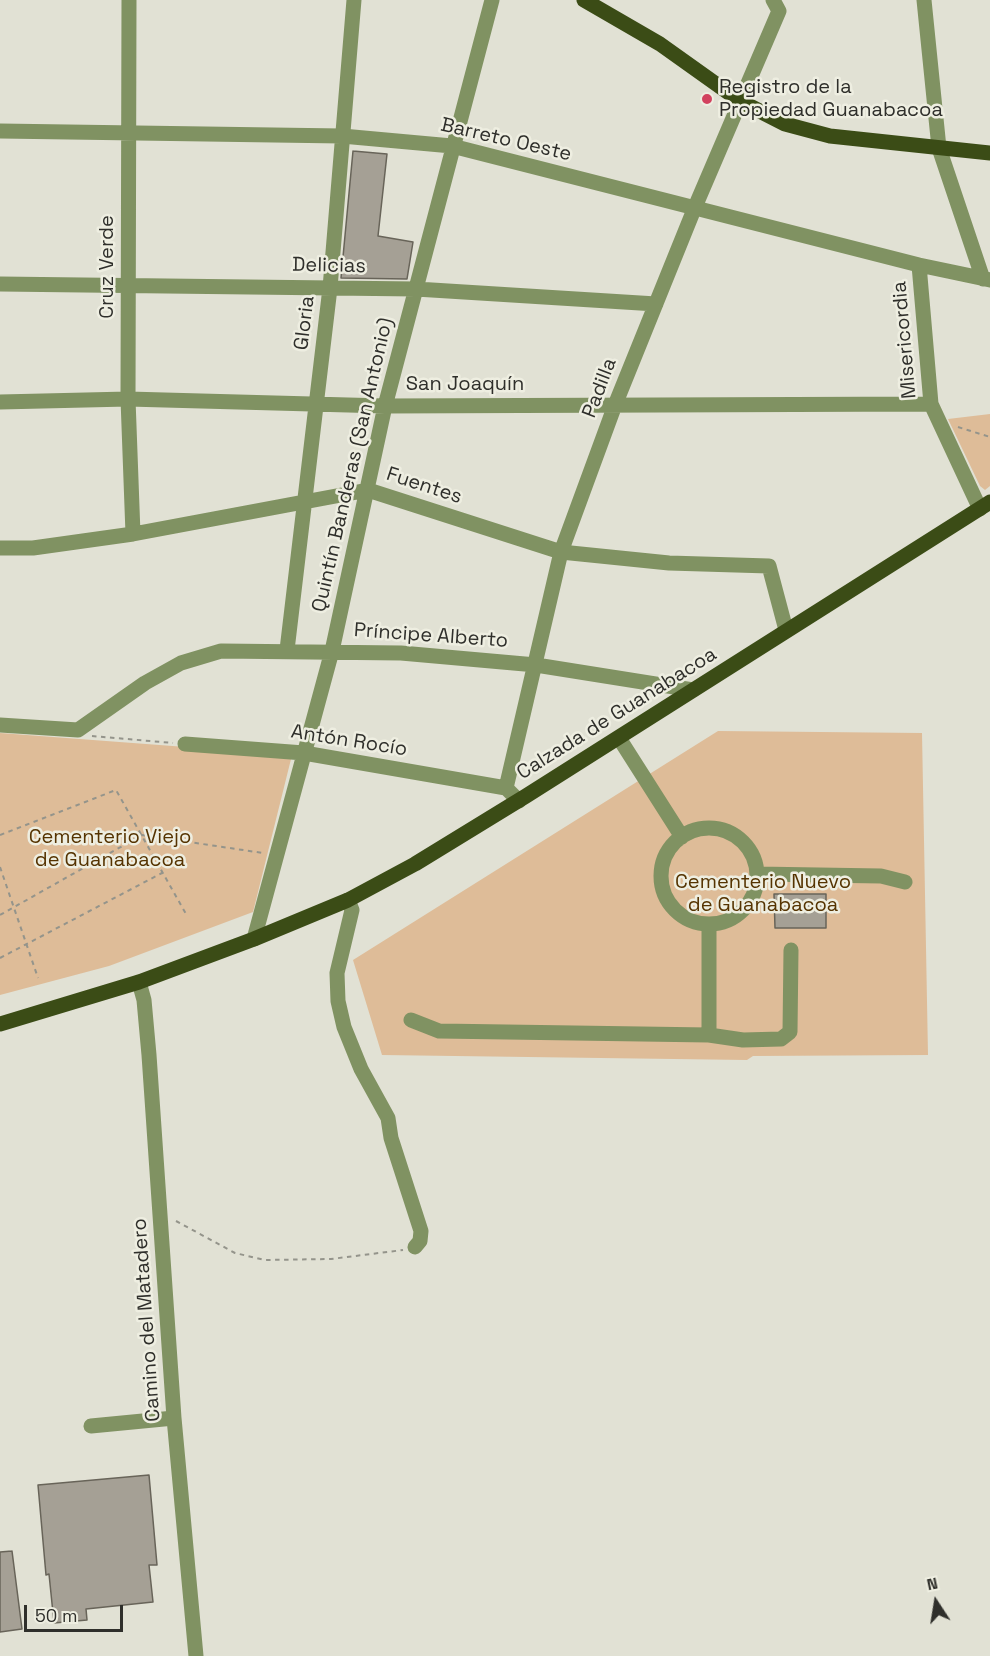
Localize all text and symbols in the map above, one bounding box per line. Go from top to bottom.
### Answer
place label: Registro de la Propiedad Guanabacoa [719,76,943,123]
marker: Registro de la Propiedad Guanabacoa [700,92,714,106]
street label: Barreto Oeste [438,113,574,167]
street label: Cruz Verde [96,215,120,319]
street label: Delicias [292,253,366,279]
street label: Misericordia [888,280,922,400]
street label: Gloria [290,295,320,351]
street label: Quintín Banderas (San Antonio) [307,316,399,614]
street label: Padilla [578,355,622,421]
street label: San Joaquín [406,373,524,397]
street label: Fuentes [383,463,465,509]
street label: Príncipe Alberto [353,619,509,653]
street label: Calzada de Guanabacoa [513,643,721,785]
street label: Antón Rocío [289,720,409,762]
park label: Cementerio Viejo de Guanabacoa [29,826,191,873]
park label: Cementerio Nuevo de Guanabacoa [675,871,851,918]
street label: Camino del Matadero [128,1218,166,1422]
north arrow [906,1572,966,1632]
text: N [925,1573,940,1595]
scale bar [27,1593,126,1631]
text: 50 m [35,1604,77,1627]

